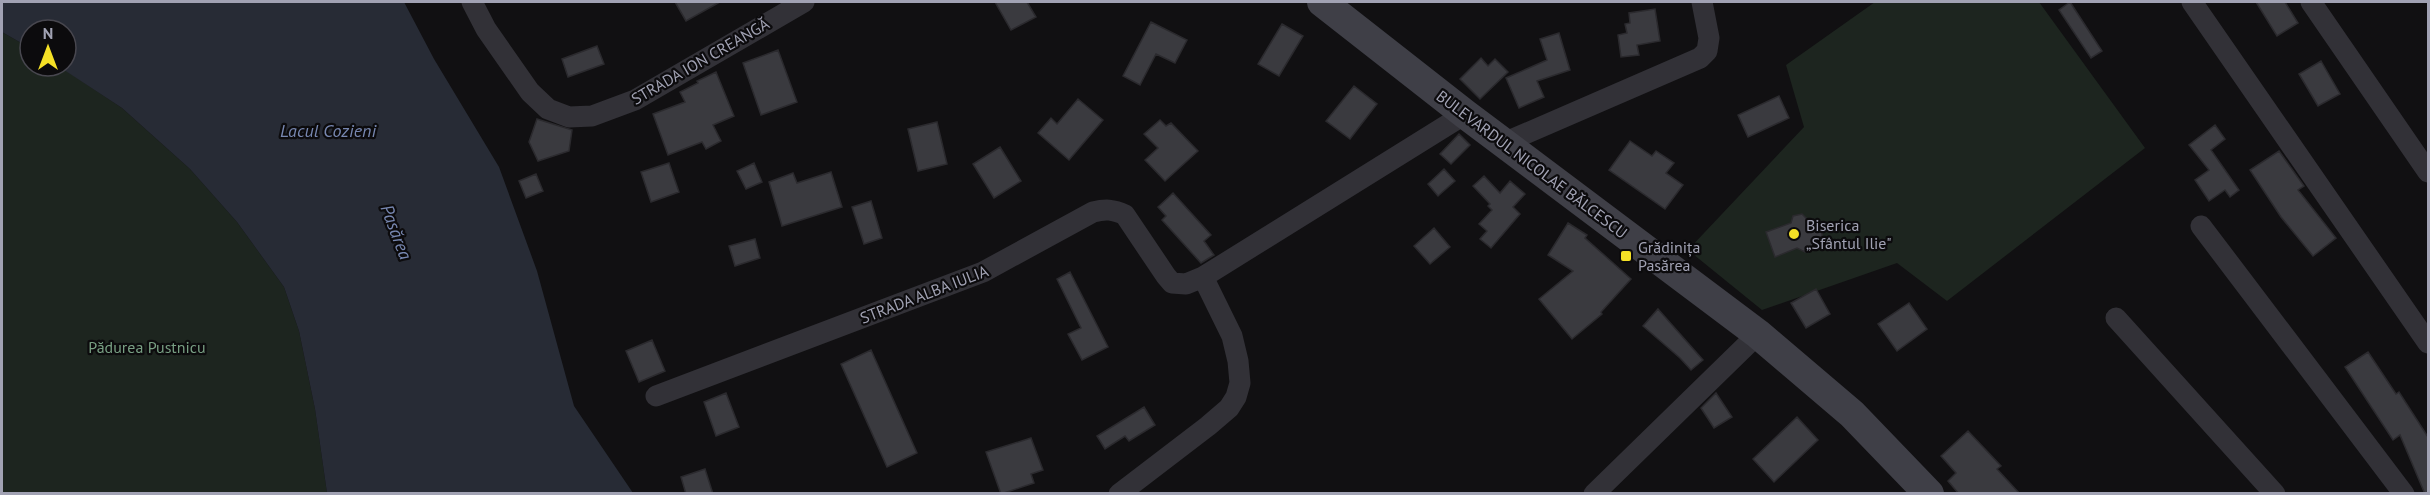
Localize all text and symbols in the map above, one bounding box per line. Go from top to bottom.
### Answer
street label: STRADA ION CREANGĂ [627,13,773,109]
north arrow [18,18,78,78]
text: N [43,23,53,43]
street label: BULEVARDUL NICOLAE BĂLCESCU [1433,86,1631,242]
water label: Lacul Cozieni [280,119,377,142]
water label: Pasărea [375,201,418,263]
place label: Biserica „Sfântul Ilie" [1806,215,1892,253]
marker: Biserica „Sfântul Ilie" [1787,227,1801,241]
place label: Grădinița Pasărea [1638,237,1700,275]
marker: Grădinița Pasărea [1619,249,1633,263]
street label: STRADA ALBA IULIA [857,260,992,328]
park label: Pădurea Pustnicu [88,337,206,357]

